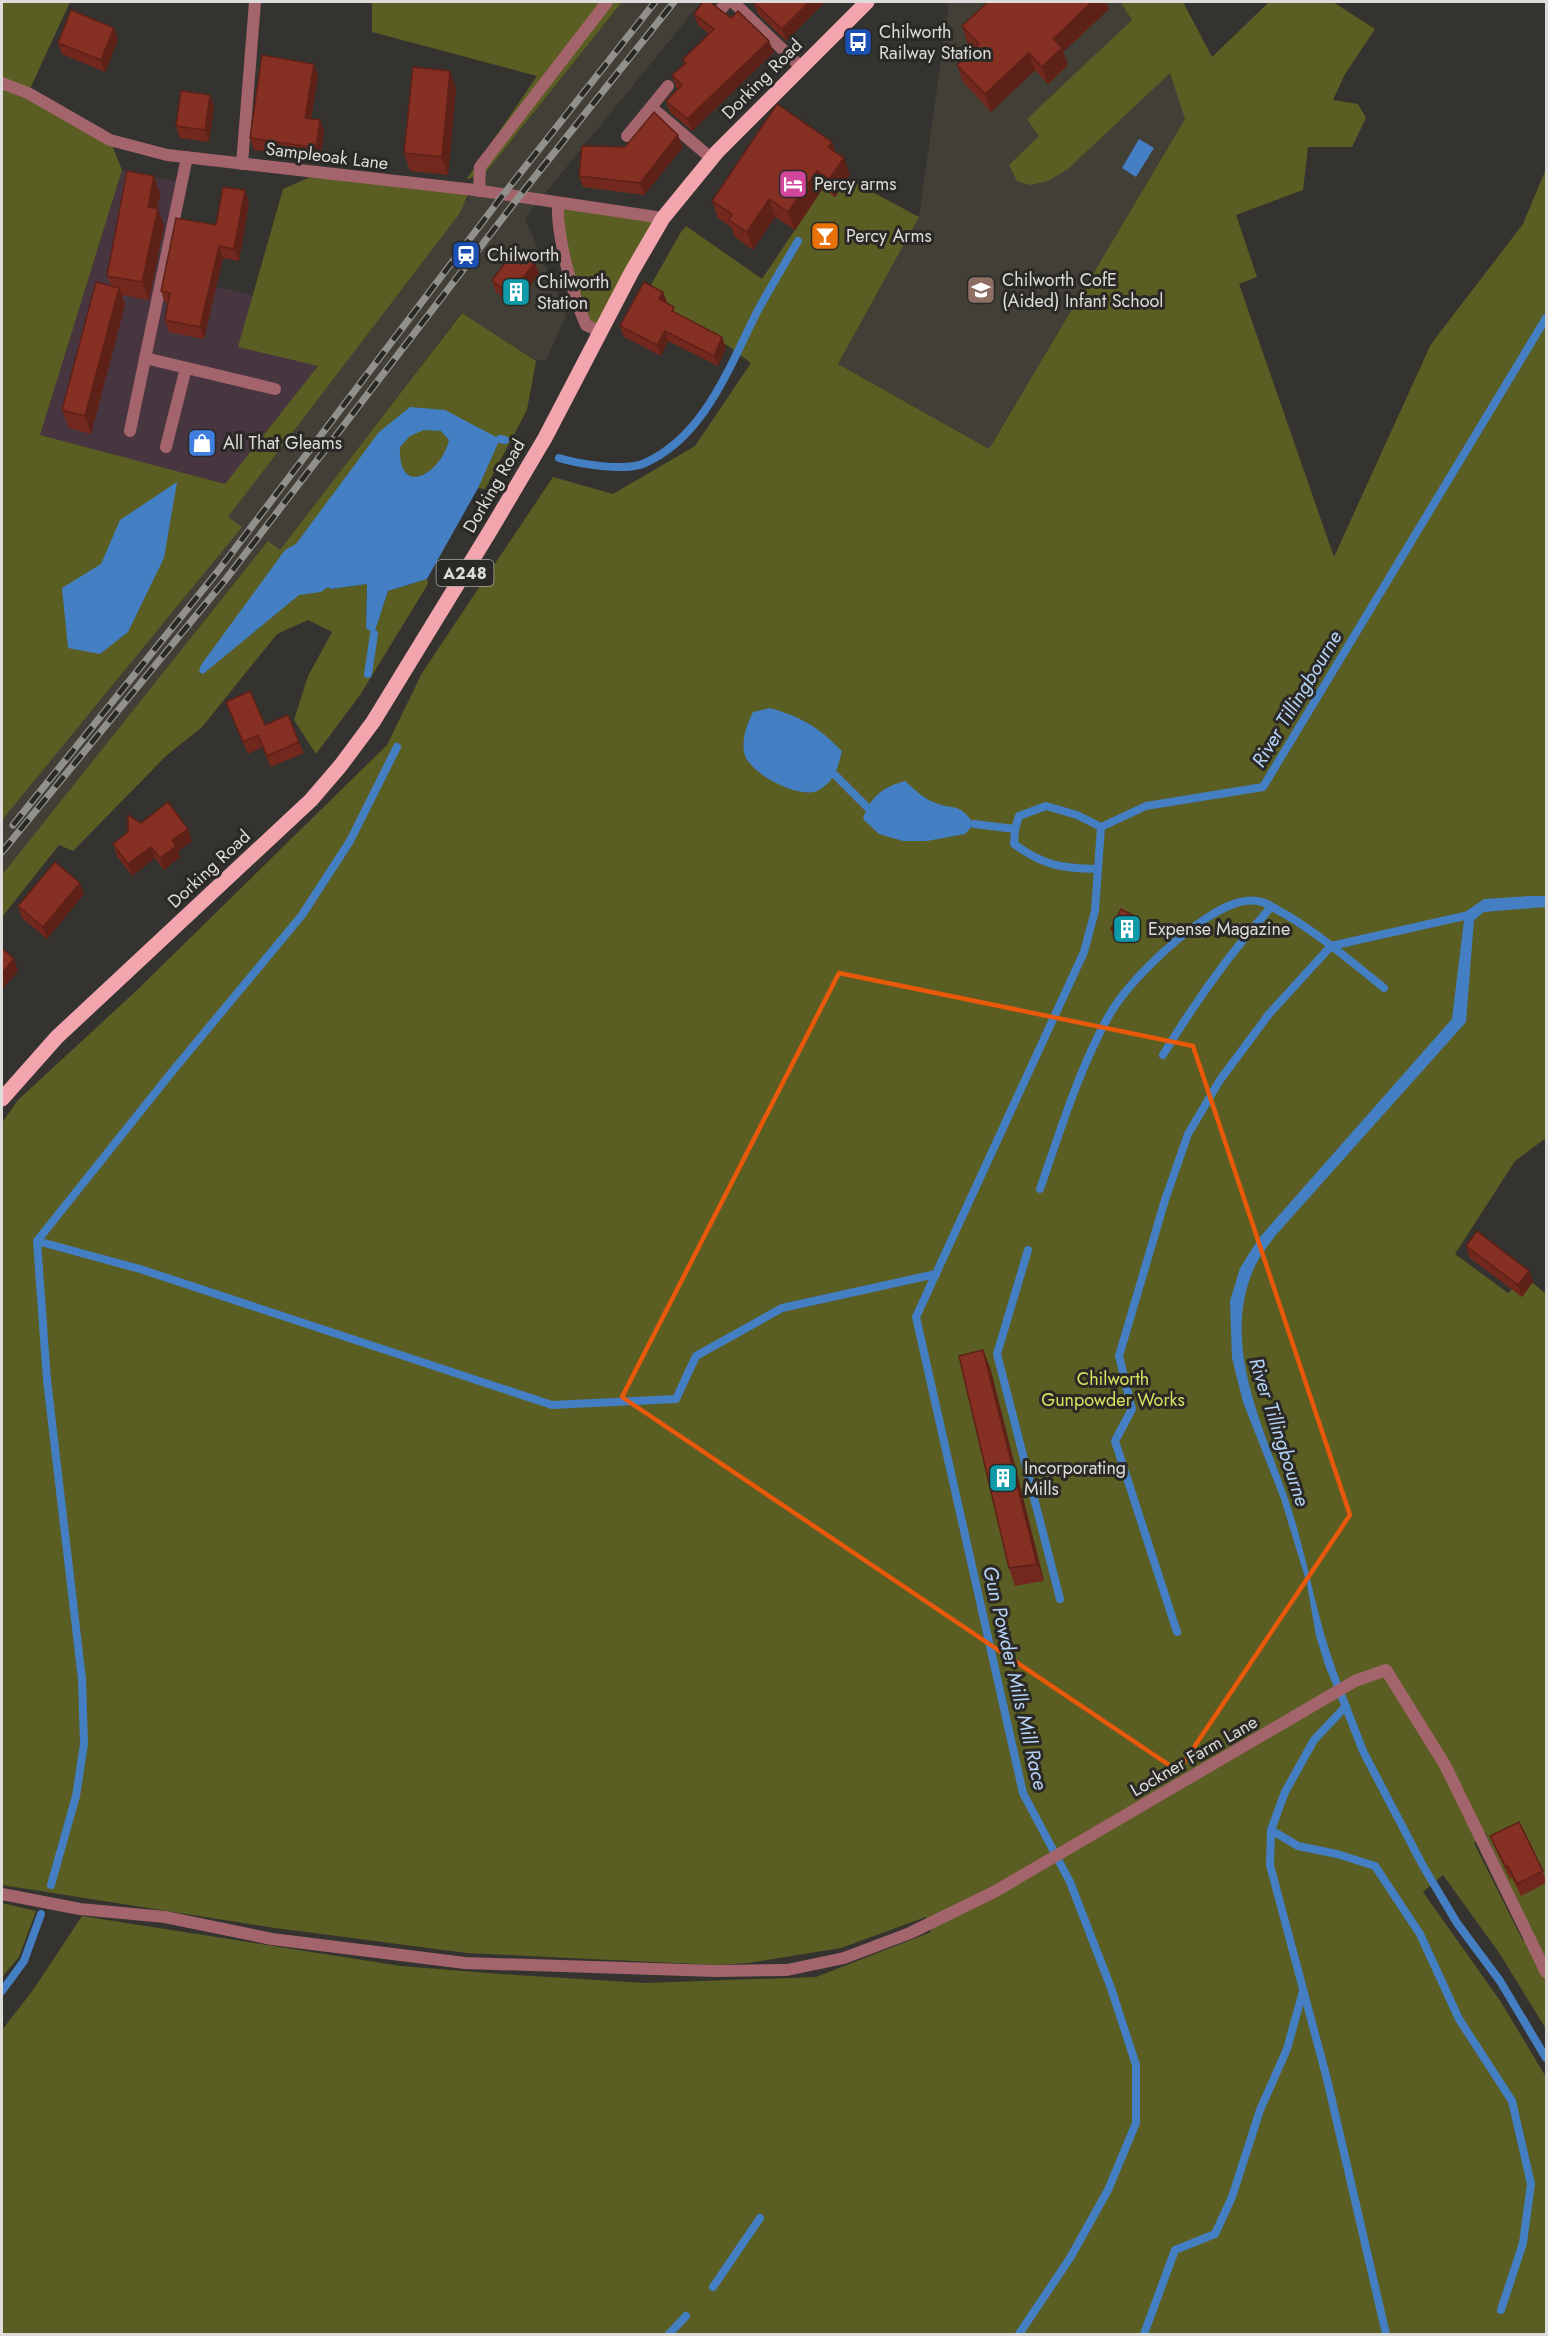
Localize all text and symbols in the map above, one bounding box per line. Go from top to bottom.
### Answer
place label: Chilworth Railway Station [879,19,992,66]
bus stop icon: Chilworth Railway Station [842,26,874,58]
street label: Dorking Road [716,33,808,125]
street label: Sampleoak Lane [264,136,390,176]
hotel icon: Percy arms [777,168,809,200]
place label: Percy arms [814,171,897,197]
bar icon: Percy Arms [809,220,841,252]
place label: Percy Arms [846,223,932,249]
station icon: Chilworth [450,239,482,271]
place label: Chilworth [487,242,559,268]
place label: Chilworth CofE (Aided) Infant School [1002,267,1163,314]
place label: Chilworth Station [537,269,609,316]
school or university icon: Chilworth CofE (Aided) Infant School [965,274,997,306]
building icon: Chilworth Station [500,276,532,308]
shop icon: All That Gleams [186,427,218,459]
place label: All That Gleams [223,430,342,456]
street label: Dorking Road [457,434,531,538]
road number: A248 [436,560,494,586]
water label: River Tillingbourne [1245,625,1349,773]
street label: Dorking Road [162,824,256,914]
building icon: Expense Magazine [1111,913,1143,945]
place label: Expense Magazine [1148,916,1290,942]
water label: River Tillingbourne [1241,1354,1317,1510]
park label: Chilworth Gunpowder Works [1041,1366,1185,1413]
place label: Incorporating Mills [1024,1455,1126,1502]
building icon: Incorporating Mills [987,1462,1019,1494]
water label: Gun Powder Mills Mill Race [975,1563,1055,1793]
street label: Lockner Farm Lane [1126,1709,1262,1803]

